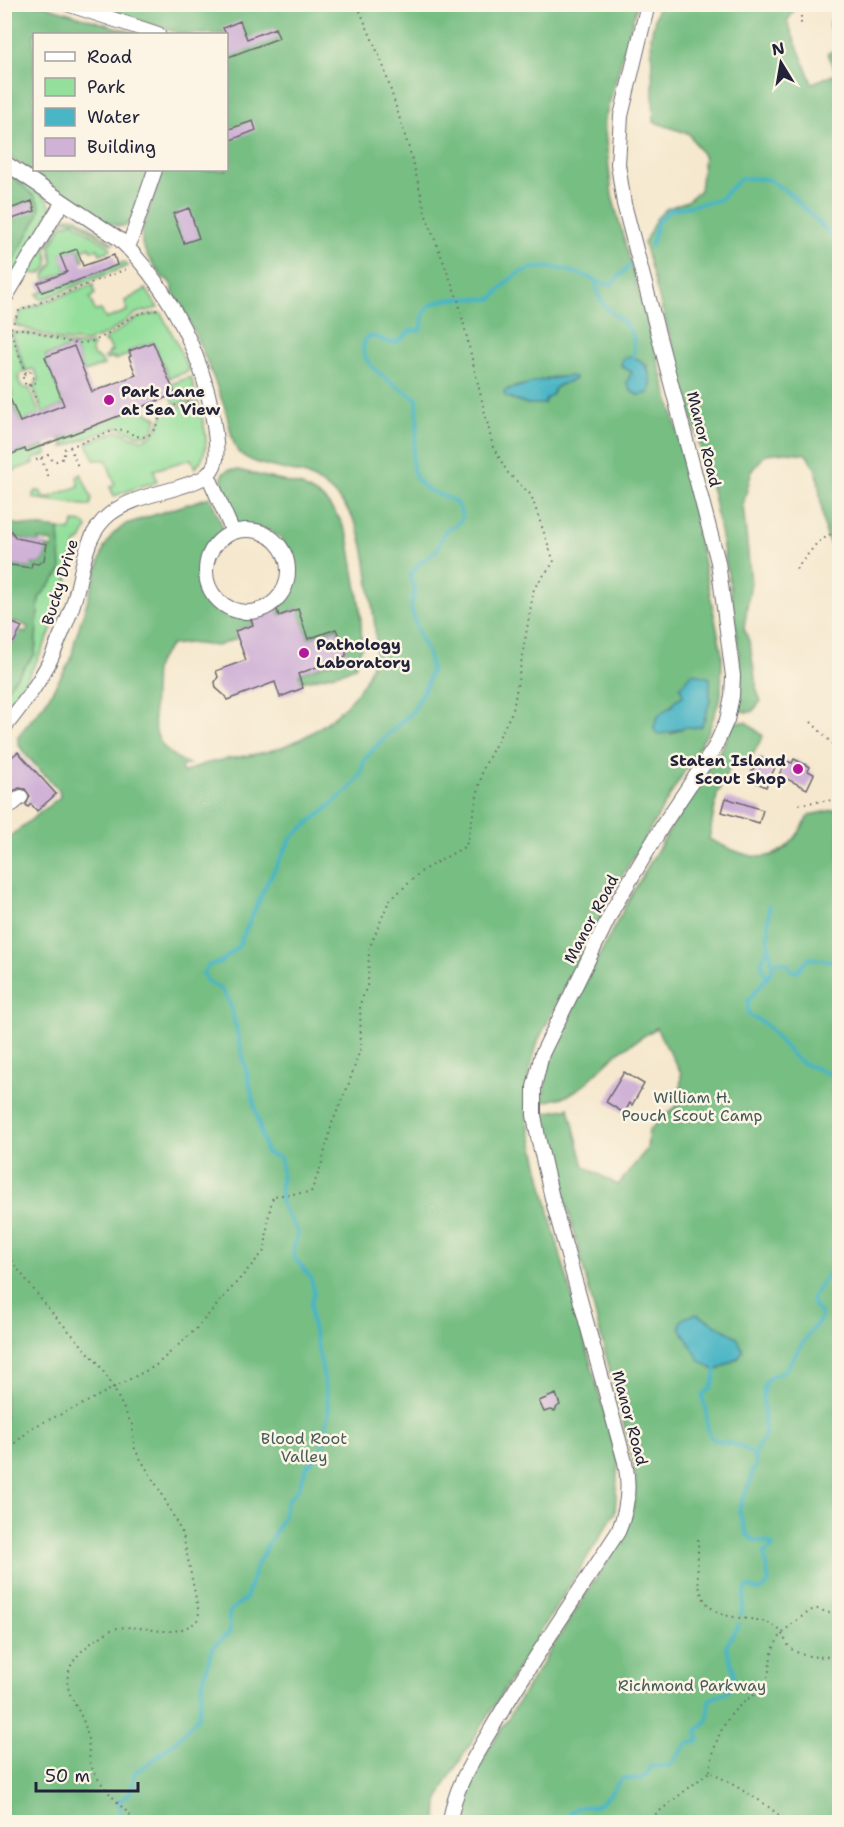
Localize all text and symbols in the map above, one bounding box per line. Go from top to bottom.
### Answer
legend [33,33,228,171]
north arrow [751,33,811,93]
text: N [770,37,786,60]
text: Road [87,45,132,69]
text: Park [87,75,126,99]
text: Water [87,105,140,129]
text: Building [87,135,156,159]
place label: Park Lane at Sea View [121,381,221,420]
street label: Manor Road [682,389,726,489]
marker: Park Lane at Sea View [102,393,116,407]
street label: Bucky Drive [37,536,83,628]
place label: Pathology Laboratory [316,634,411,673]
marker: Pathology Laboratory [297,646,311,660]
place label: Staten Island Scout Shop [670,750,786,789]
marker: Staten Island Scout Shop [791,762,805,776]
street label: Manor Road [559,871,623,967]
park label: William H. Pouch Scout Camp [622,1087,762,1126]
street label: Manor Road [607,1368,653,1468]
park label: Blood Root Valley [261,1428,347,1467]
park label: Richmond Parkway [618,1675,766,1696]
scale bar [36,1755,138,1793]
text: 50 m [45,1764,90,1788]

